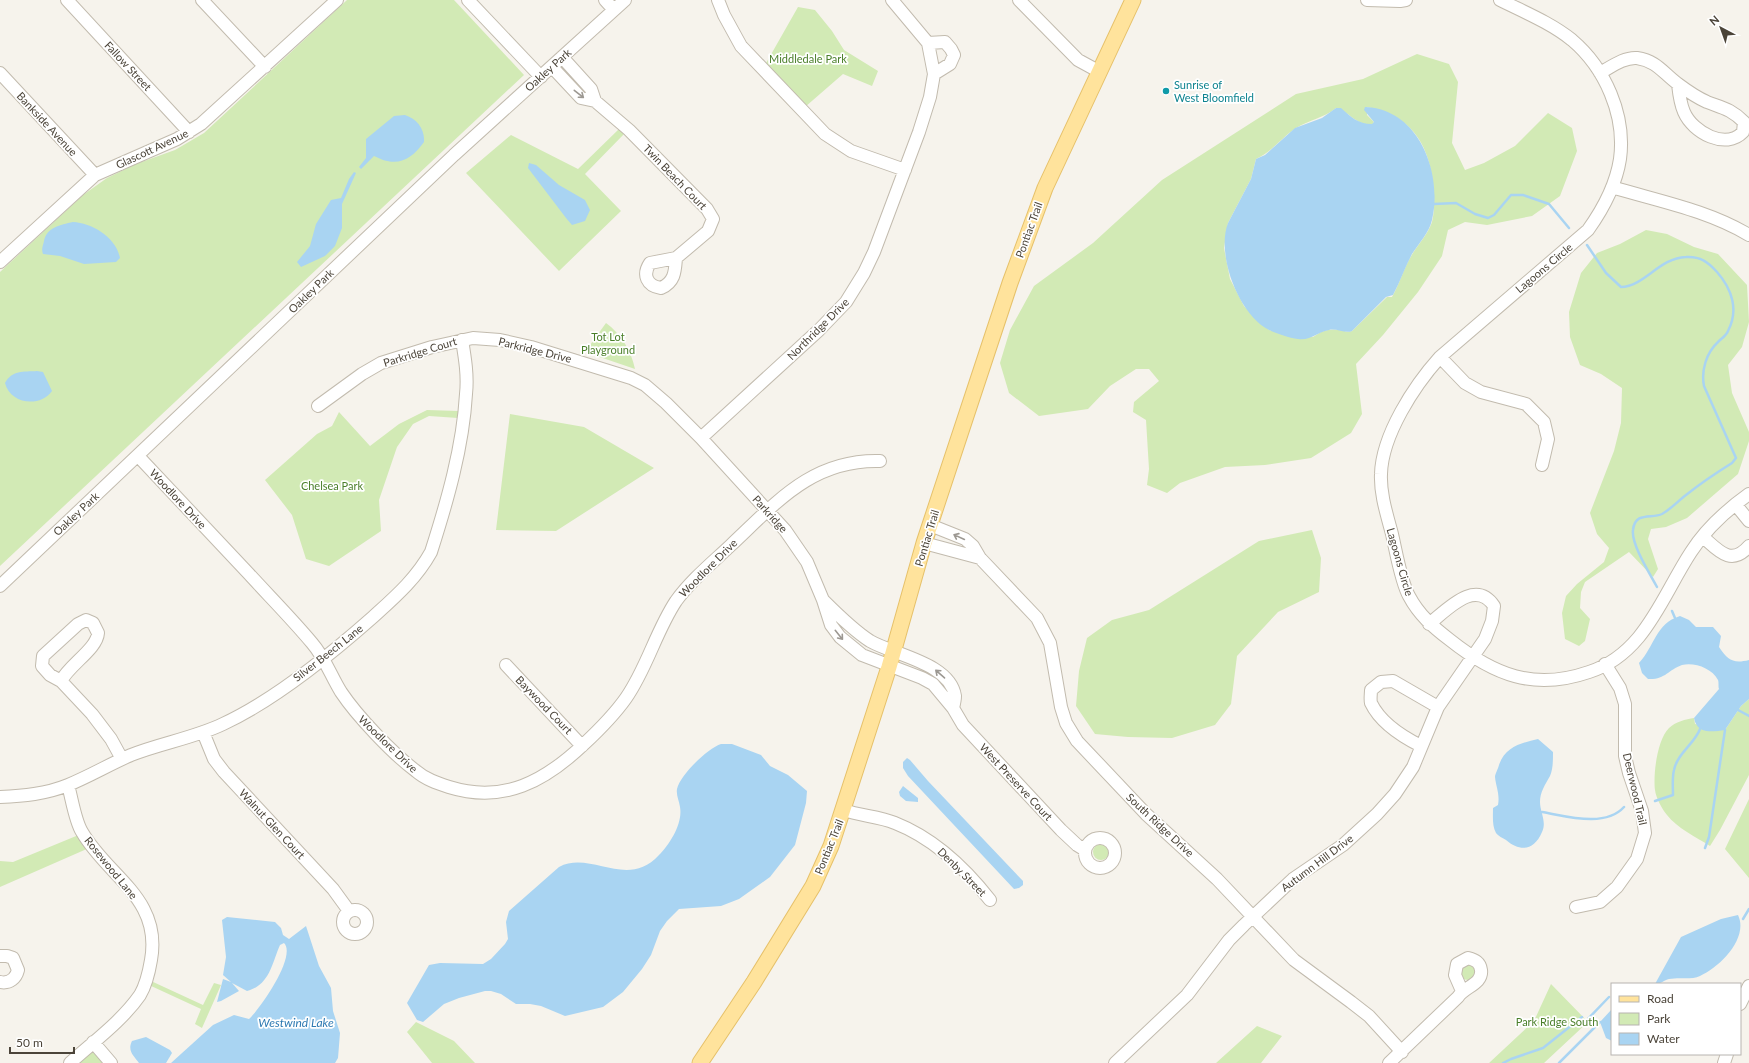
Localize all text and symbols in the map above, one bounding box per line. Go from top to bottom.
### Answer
north arrow [1701,8,1741,48]
text: N [1707,12,1722,28]
street label: Fallow Street [102,38,154,93]
street label: Oakley Park [522,45,574,94]
park label: Middledale Park [769,52,847,65]
place label: Sunrise of West Bloomfield [1174,78,1254,104]
marker: Sunrise of West Bloomfield [1161,86,1171,96]
street label: Bankside Avenue [14,89,80,158]
one-way arrow [574,90,584,99]
street label: Glascott Avenue [113,126,190,171]
street label: Twin Beach Court [641,141,710,212]
street label: Pontiac Trail [1012,200,1045,260]
street label: Lagoons Circle [1513,240,1575,295]
street label: Oakley Park [285,266,336,315]
street label: Northridge Drive [784,295,851,362]
park label: Tot Lot Playground [581,330,635,356]
street label: Parkridge Court [382,334,458,369]
street label: Parkridge Drive [497,334,573,365]
street label: Woodlore Drive [147,466,209,531]
park label: Chelsea Park [301,479,364,492]
street label: Oakley Park [50,489,101,538]
street label: Parkridge [750,492,791,535]
street label: Pontiac Trail [912,508,941,568]
street label: Lagoons Circle [1385,526,1416,598]
one-way arrow [953,533,965,540]
street label: Woodlore Drive [676,536,740,599]
street label: Silver Beech Lane [290,621,365,684]
one-way arrow [834,630,843,640]
one-way arrow [935,670,946,679]
street label: Baywood Court [513,673,575,736]
street label: Woodlore Drive [356,712,421,775]
street label: West Preserve Court [977,740,1055,823]
street label: Deerwood Trail [1621,752,1650,826]
street label: Walnut Glen Court [237,786,308,861]
street label: South Ridge Drive [1124,790,1197,859]
street label: Pontiac Trail [812,817,846,876]
street label: Autumn Hill Drive [1278,831,1355,894]
street label: Rosewood Lane [82,834,141,902]
street label: Denby Street [935,845,989,899]
legend [1611,983,1741,1055]
text: Road [1647,991,1674,1006]
text: Park [1647,1011,1671,1026]
water label: Westwind Lake [258,1015,334,1030]
park label: Park Ridge South [1516,1015,1598,1028]
scale bar [10,1029,74,1055]
text: Water [1647,1031,1680,1046]
text: 50 m [16,1035,43,1050]

